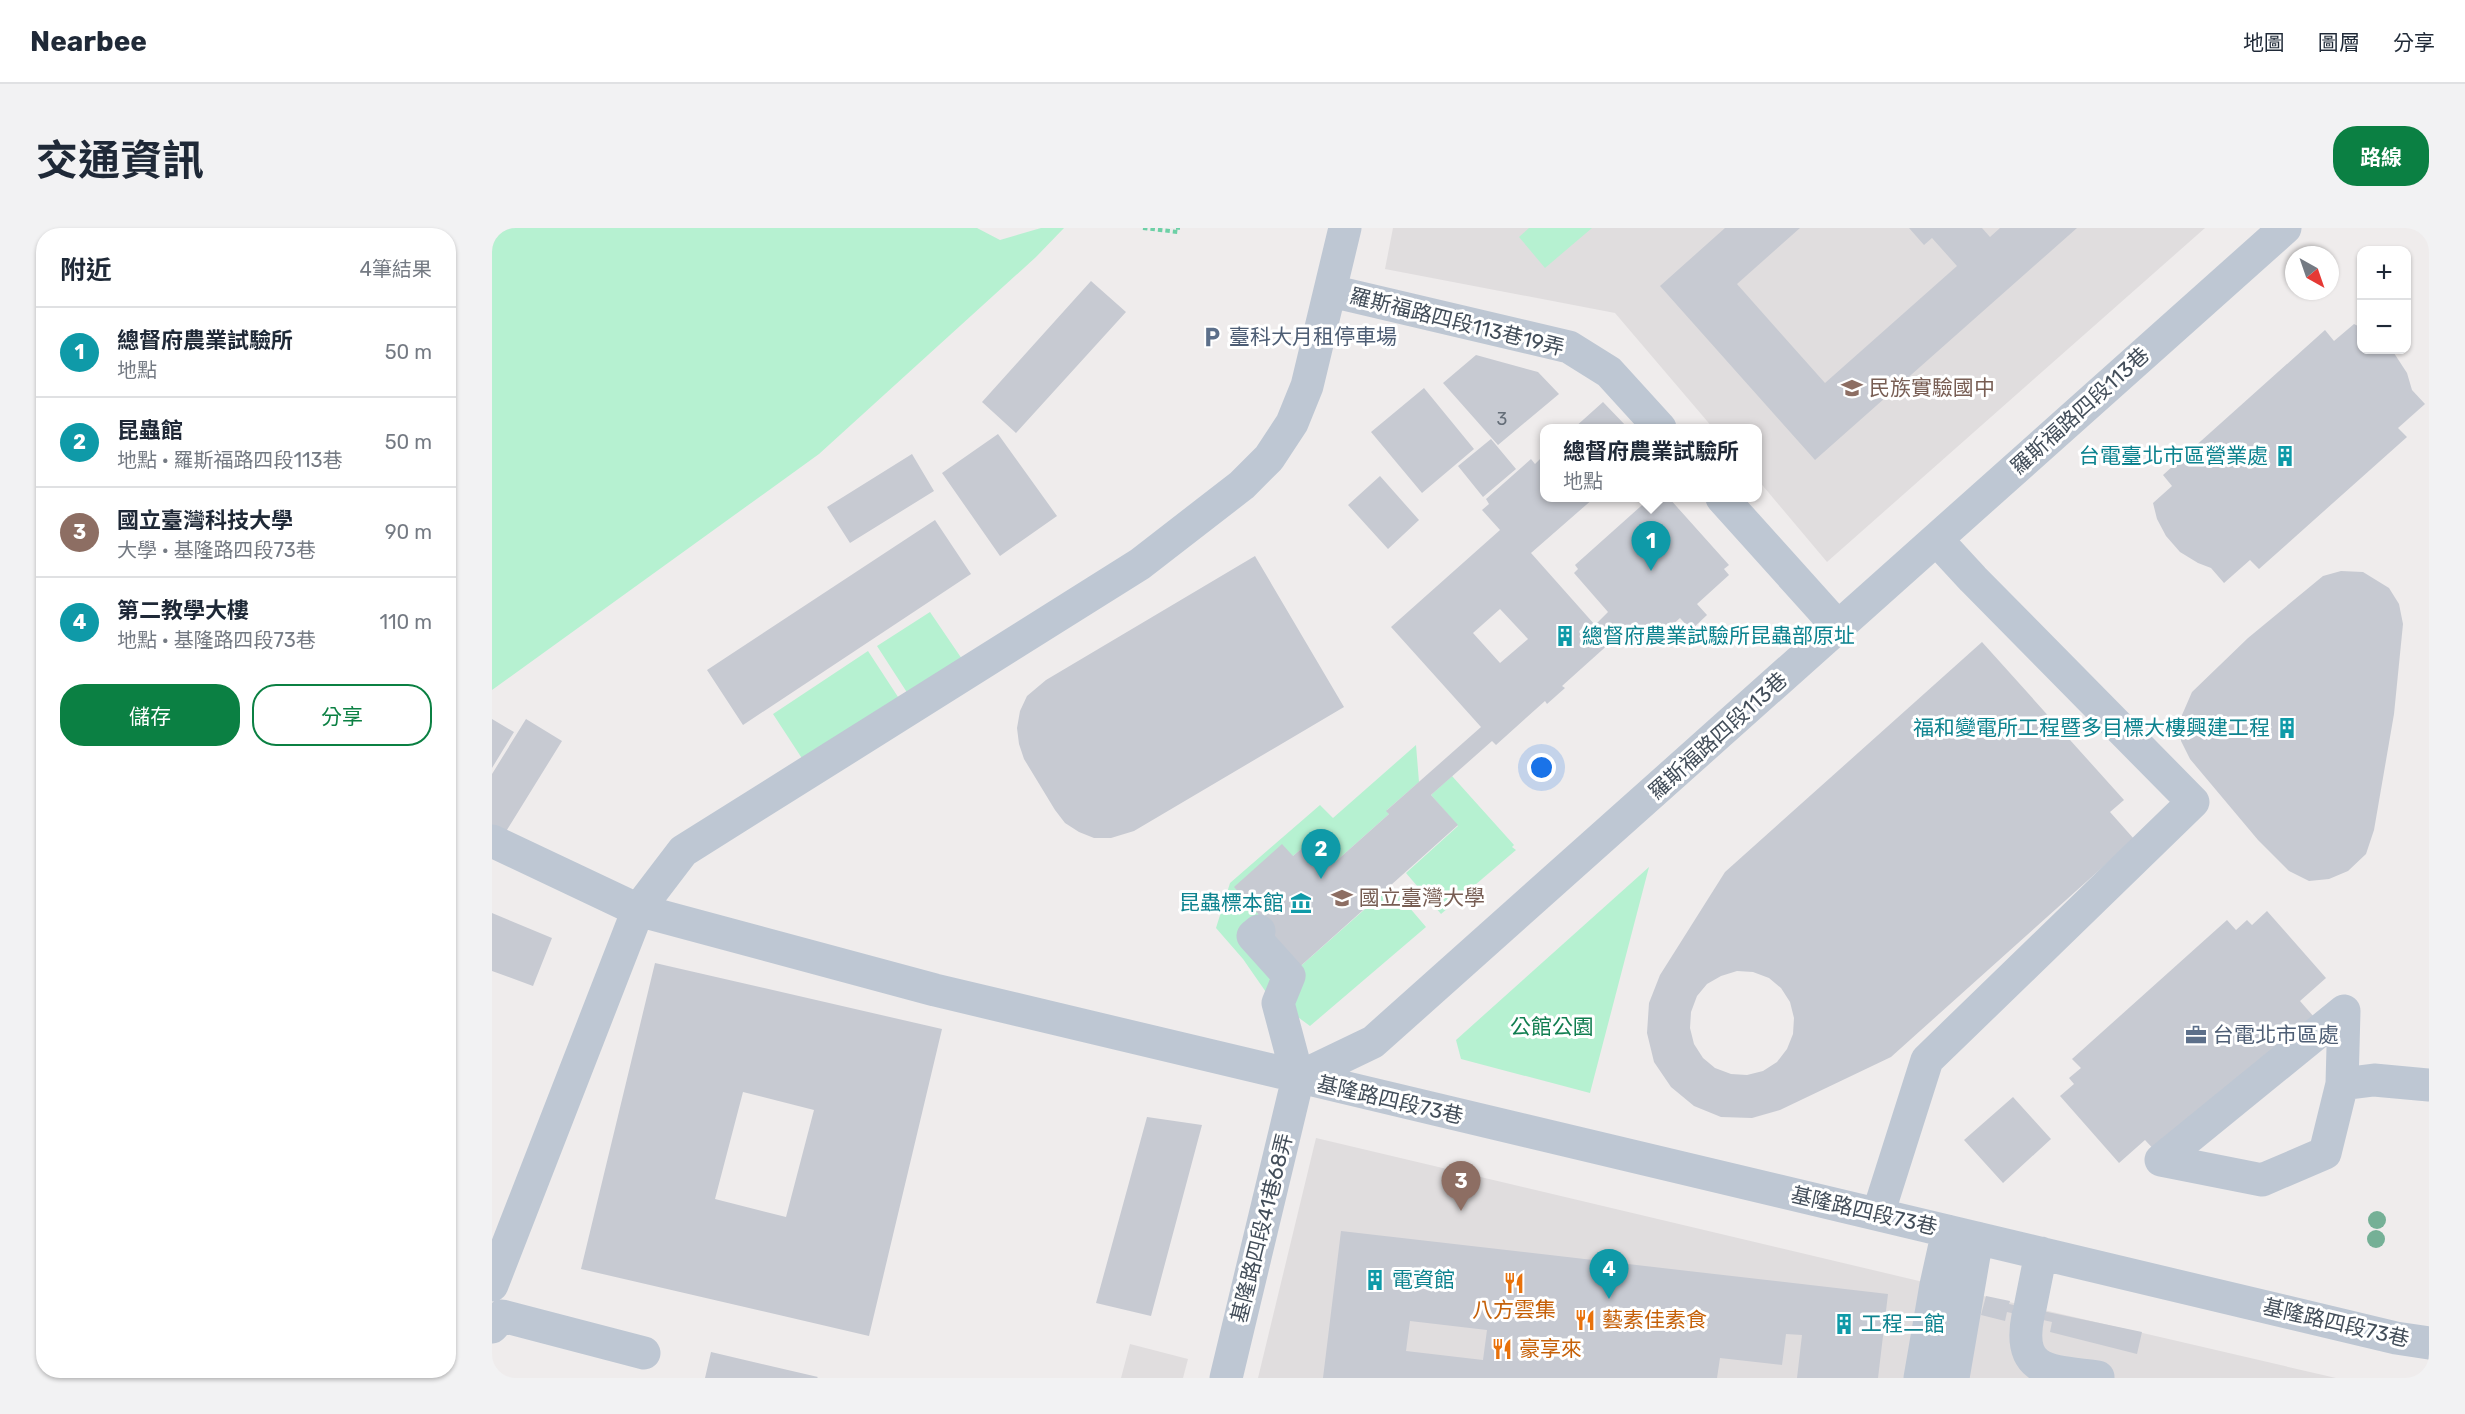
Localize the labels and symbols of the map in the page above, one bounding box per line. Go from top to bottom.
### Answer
north arrow [2285,246,2339,300]
street label: 羅斯福路四段113巷19弄 [1347,283,1567,360]
place label: 臺科大月租停車場 [1229,324,1397,349]
parking icon: 臺科大月租停車場 [1200,325,1224,349]
street label: 羅斯福路四段113巷 [2005,342,2154,479]
place label: 民族實驗國中 [1869,375,1995,400]
school or university icon: 民族實驗國中 [1840,376,1864,400]
house number: 3 [1497,408,1507,430]
place label: 台電臺北市區營業處 [2079,443,2268,468]
building icon: 台電臺北市區營業處 [2273,444,2297,468]
pin: 1 [1632,522,1670,571]
place label: 總督府農業試驗所昆蟲部原址 [1582,623,1855,648]
building icon: 總督府農業試驗所昆蟲部原址 [1553,624,1577,648]
street label: 羅斯福路四段113巷 [1643,667,1792,804]
place label: 福和變電所工程暨多目標大樓興建工程 [1913,715,2270,740]
building icon: 福和變電所工程暨多目標大樓興建工程 [2275,716,2299,740]
your location [1527,753,1556,782]
pin: 2 [1302,830,1340,879]
place label: 國立臺灣大學 [1359,885,1485,910]
school or university icon: 國立臺灣大學 [1330,886,1354,910]
place label: 昆蟲標本館 [1179,890,1284,915]
museum icon: 昆蟲標本館 [1289,891,1313,915]
park label: 公館公園 [1510,1014,1594,1039]
place label: 台電北市區處 [2213,1022,2339,1047]
office icon: 台電北市區處 [2184,1023,2208,1047]
street label: 基隆路四段73巷 [1315,1071,1466,1128]
street label: 基隆路四段41巷68弄 [1226,1130,1297,1325]
pin: 3 [1442,1162,1480,1211]
street label: 基隆路四段73巷 [1789,1182,1940,1239]
pin: 4 [1590,1250,1628,1299]
place label: 電資館 [1392,1267,1455,1292]
building icon: 電資館 [1363,1268,1387,1292]
restaurant icon: 八方雲集 [1502,1271,1526,1295]
street label: 基隆路四段73巷 [2261,1294,2412,1351]
place label: 八方雲集 [1472,1297,1556,1322]
place label: 藝素佳素食 [1602,1307,1707,1332]
restaurant icon: 藝素佳素食 [1573,1308,1597,1332]
place label: 工程二館 [1861,1311,1945,1336]
building icon: 工程二館 [1832,1312,1856,1336]
place label: 豪享來 [1519,1336,1582,1361]
restaurant icon: 豪享來 [1490,1337,1514,1361]

